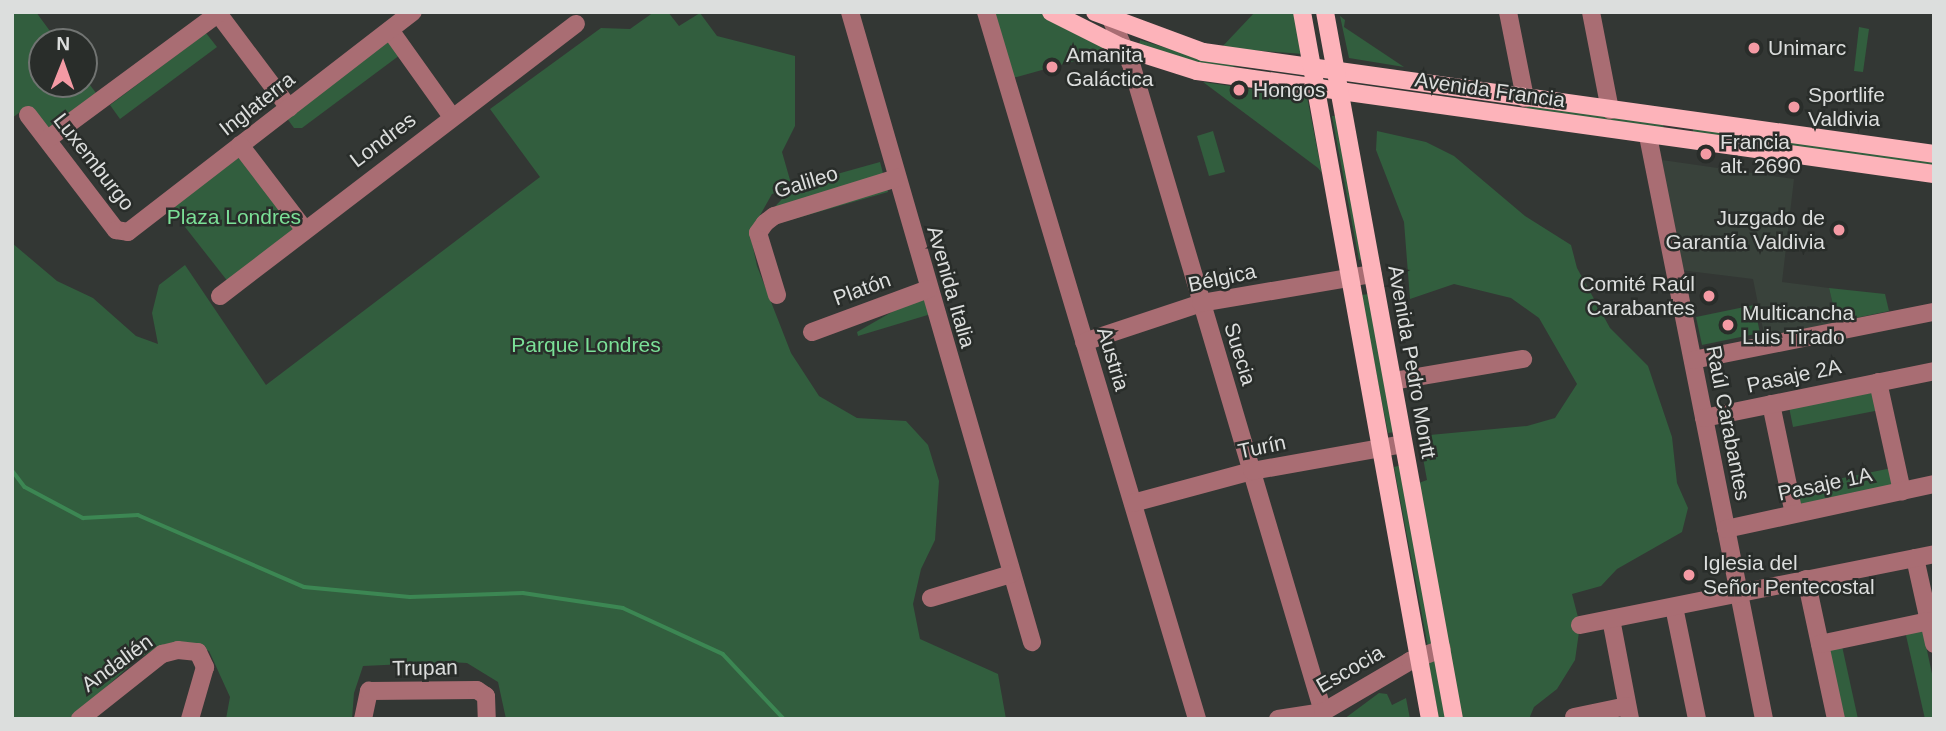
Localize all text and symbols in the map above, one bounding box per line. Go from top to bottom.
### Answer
north arrow [28,28,98,98]
text: N [56,33,70,54]
place label: Unimarc [1768,35,1846,61]
marker: Unimarc [1746,40,1762,56]
place label: Amanita Galáctica [1066,42,1154,92]
marker: Amanita Galáctica [1044,59,1060,75]
street label: Inglaterra [214,67,300,141]
street label: Avenida Francia [1413,67,1567,113]
place label: Hongos [1253,77,1325,103]
marker: Hongos [1231,82,1247,98]
place label: Sportlife Valdivia [1808,82,1885,132]
marker: Sportlife Valdivia [1786,99,1802,115]
street label: Londres [345,107,421,173]
street label: Luxemburgo [48,108,140,216]
place label: Francia alt. 2690 [1720,129,1801,179]
marker: Francia alt. 2690 [1698,146,1714,162]
street label: Galileo [771,160,841,204]
park label: Plaza Londres [167,204,301,230]
place label: Juzgado de Garantía Valdivia [1665,205,1825,255]
marker: Juzgado de Garantía Valdivia [1831,222,1847,238]
street label: Avenida Italia [922,223,980,351]
street label: Bélgica [1186,259,1258,297]
street label: Avenida Pedro Montt [1383,263,1441,461]
street label: Platón [830,267,894,311]
place label: Comité Raúl Carabantes [1579,271,1695,321]
marker: Comité Raúl Carabantes [1701,288,1717,304]
place label: Multicancha Luis Tirado [1742,300,1854,350]
marker: Multicancha Luis Tirado [1720,317,1736,333]
street label: Suecia [1219,320,1261,388]
street label: Austria [1091,324,1135,394]
park label: Parque Londres [511,332,661,358]
street label: Raúl Carabantes [1701,343,1755,503]
street label: Pasaje 2A [1745,354,1843,398]
street label: Turín [1236,430,1288,464]
street label: Pasaje 1A [1776,462,1874,506]
place label: Iglesia del Señor Pentecostal [1703,550,1875,600]
marker: Iglesia del Señor Pentecostal [1681,567,1697,583]
street label: Andalién [77,629,157,697]
street label: Escocia [1312,640,1388,698]
street label: Trupan [392,655,458,681]

